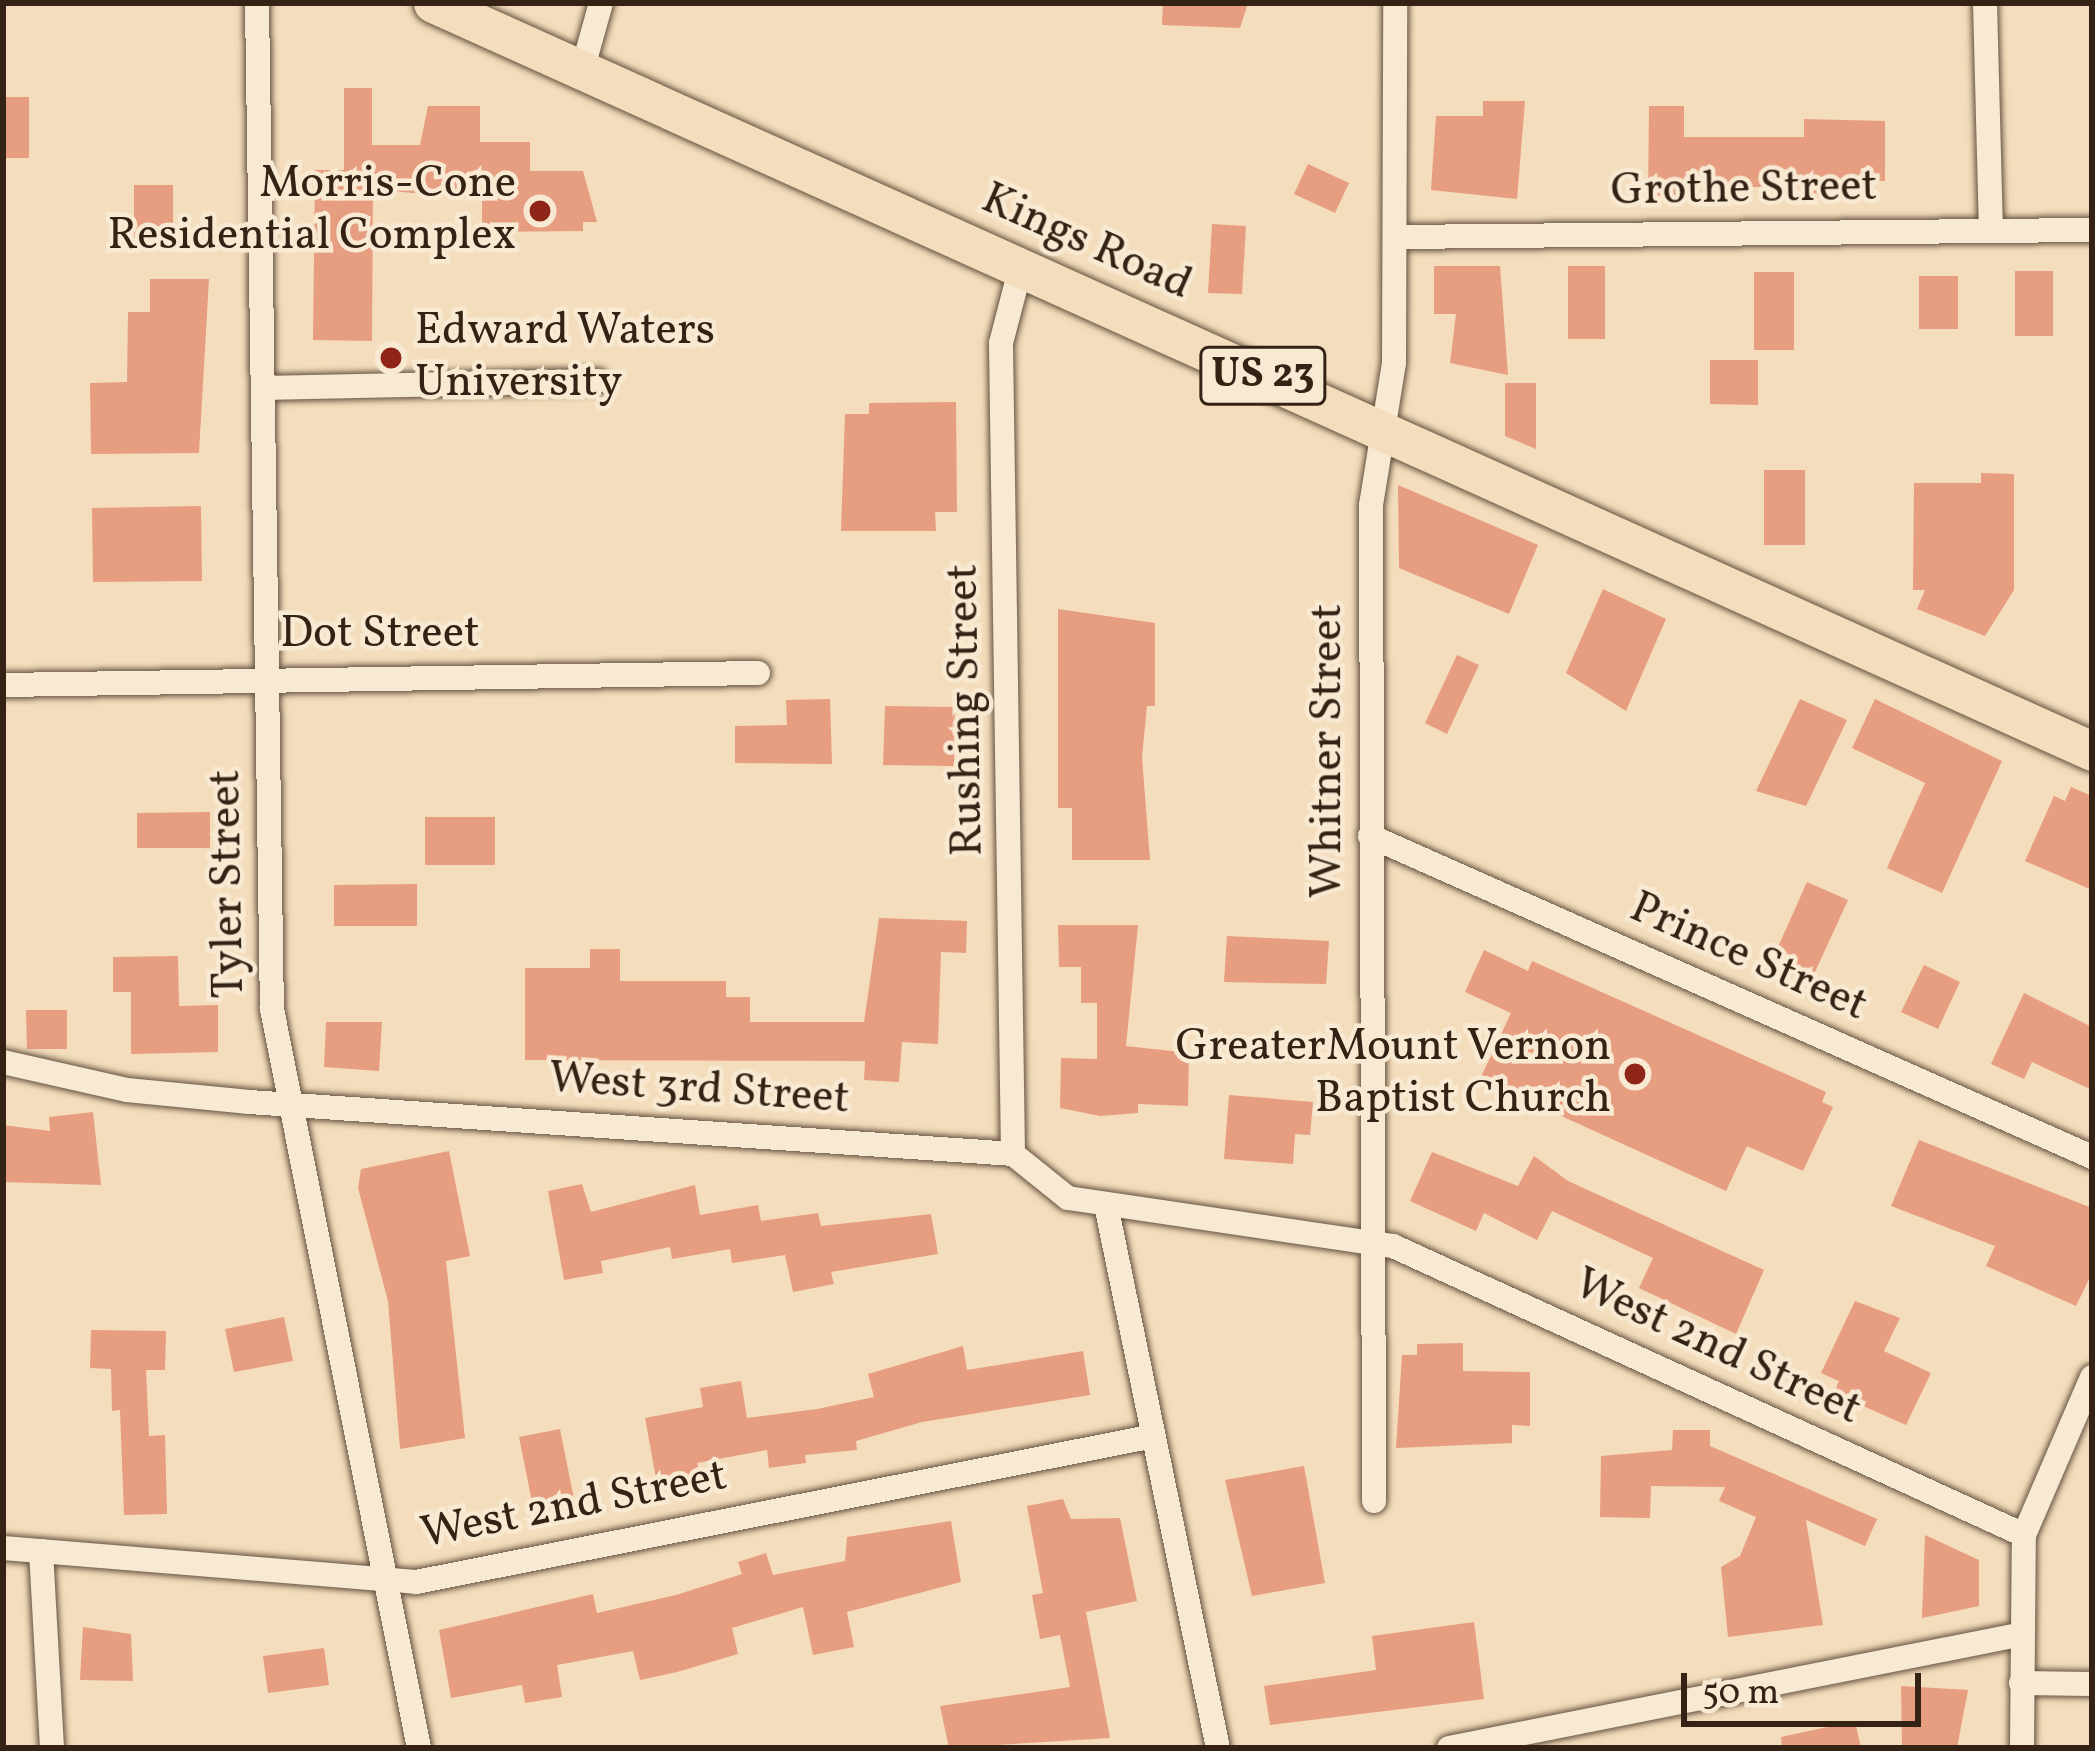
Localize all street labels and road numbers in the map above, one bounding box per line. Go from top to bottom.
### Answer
street label: Grothe Street [1610,161,1878,219]
street label: Kings Road [973,173,1199,313]
road number: US 23 [1197,340,1329,412]
street label: Rushing Street [937,563,997,857]
street label: Whitner Street [1302,604,1356,898]
street label: Dot Street [280,608,480,662]
street label: Tyler Street [200,769,258,999]
street label: Prince Street [1621,882,1875,1034]
street label: West 3rd Street [547,1053,851,1127]
street label: West 2nd Street [1565,1258,1869,1438]
street label: West 2nd Street [417,1450,731,1562]

